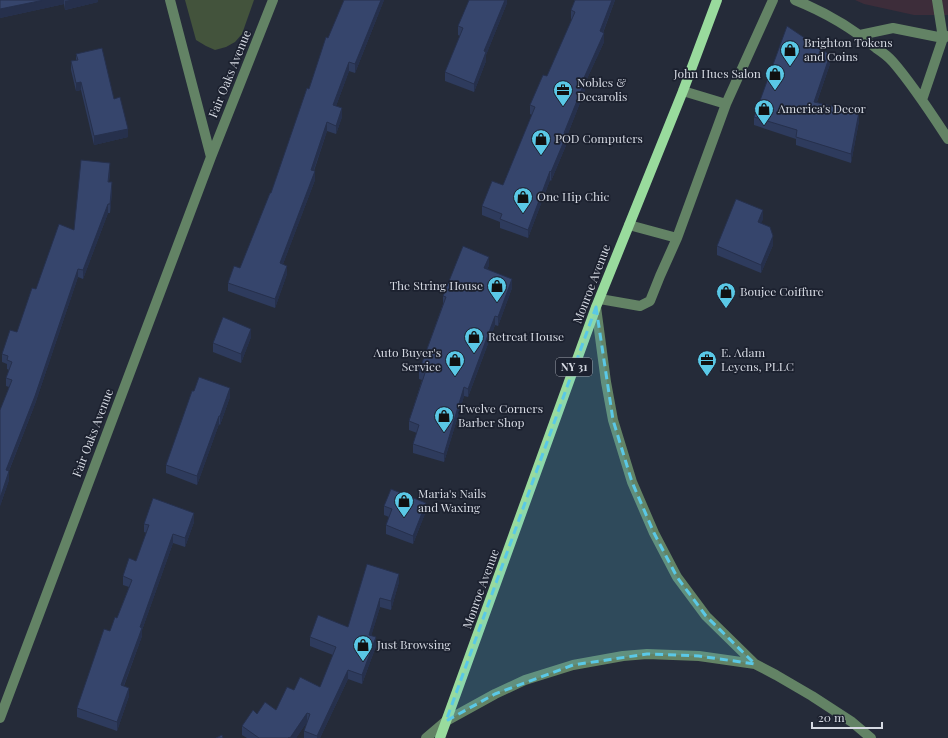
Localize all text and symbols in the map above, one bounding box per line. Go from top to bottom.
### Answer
street label: Fair Oaks Avenue [204,27,254,120]
place label: Brighton Tokens and Coins [804,34,893,64]
shop icon: Brighton Tokens and Coins [779,39,801,67]
shop icon: John Hues Salon [764,63,786,91]
place label: John Hues Salon [673,65,761,81]
place label: Nobles & Decarolis [577,74,627,104]
office icon: Nobles & Decarolis [552,79,574,107]
shop icon: America's Decor [753,98,775,126]
place label: America's Decor [777,100,866,116]
shop icon: POD Computers [530,128,552,156]
place label: POD Computers [555,130,643,146]
shop icon: One Hip Chic [512,186,534,214]
place label: One Hip Chic [537,188,610,204]
street label: Monroe Avenue [569,242,614,326]
shop icon: The String House [486,275,508,303]
place label: The String House [390,277,483,293]
shop icon: Boujee Coiffure [715,281,737,309]
place label: Boujee Coiffure [740,283,824,299]
shop icon: Retreat House [463,326,485,354]
place label: Retreat House [488,328,564,344]
place label: Auto Buyer's Service [373,344,441,374]
place label: E. Adam Leyens, PLLC [721,344,794,374]
shop icon: Auto Buyer's Service [444,349,466,377]
office icon: E. Adam Leyens, PLLC [696,349,718,377]
road number: NY 31 [556,358,592,376]
street label: Fair Oaks Avenue [68,386,116,479]
place label: Twelve Corners Barber Shop [458,400,543,430]
shop icon: Twelve Corners Barber Shop [433,405,455,433]
place label: Maria's Nails and Waxing [418,485,486,515]
shop icon: Maria's Nails and Waxing [393,490,415,518]
street label: Monroe Avenue [458,546,502,631]
shop icon: Just Browsing [352,634,374,662]
place label: Just Browsing [376,636,451,652]
scale bar [812,704,882,730]
text: 20 m [818,709,845,725]

